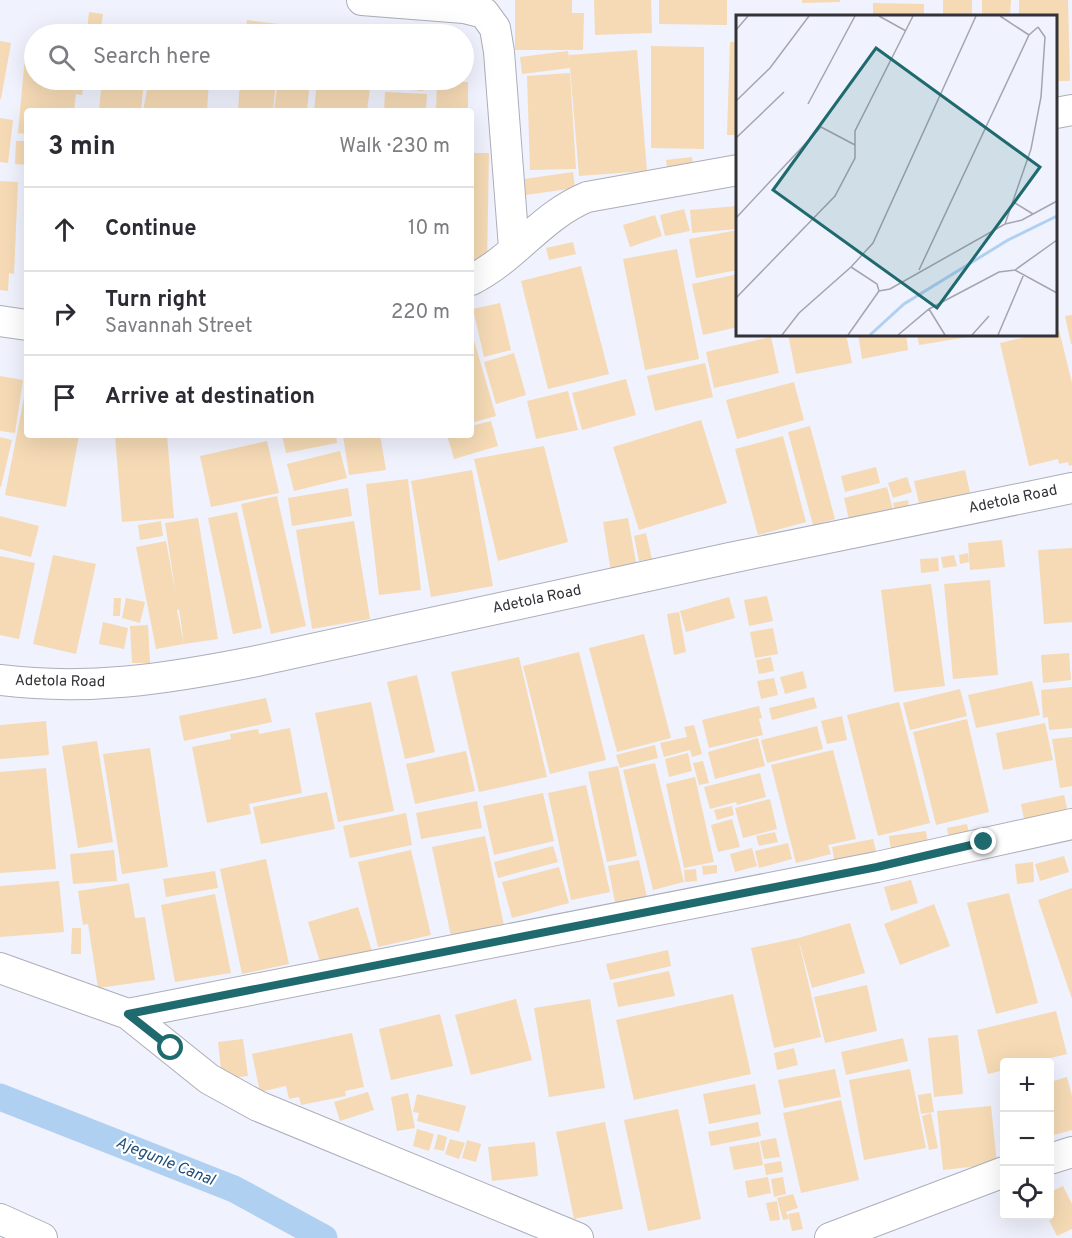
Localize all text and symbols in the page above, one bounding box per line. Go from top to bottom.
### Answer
inset map [736,15,1057,336]
search box [24,24,474,90]
icon: search [45,41,78,74]
text: Search here [93,44,211,71]
text: 3 min [48,131,116,164]
text: Walk · 230 m [339,134,450,160]
icon: ahead [48,213,81,246]
text: Continue [105,216,196,243]
text: 10 m [408,216,450,242]
text: Turn right [105,287,207,314]
icon: right [48,297,81,330]
text: 220 m [391,300,450,326]
text: Savannah Street [105,314,253,340]
icon: arrive [48,381,81,414]
text: Arrive at destination [105,384,315,411]
street label: Adetola Road [967,481,1059,519]
street label: Adetola Road [491,581,583,619]
street label: Adetola Road [15,672,105,692]
route end [970,828,996,854]
route start [157,1034,183,1060]
map controls [1000,1058,1054,1220]
button: + [1000,1058,1054,1112]
button: − [1000,1112,1054,1166]
water label: Ajegunle Canal [113,1133,218,1191]
button: locate [1000,1166,1054,1220]

